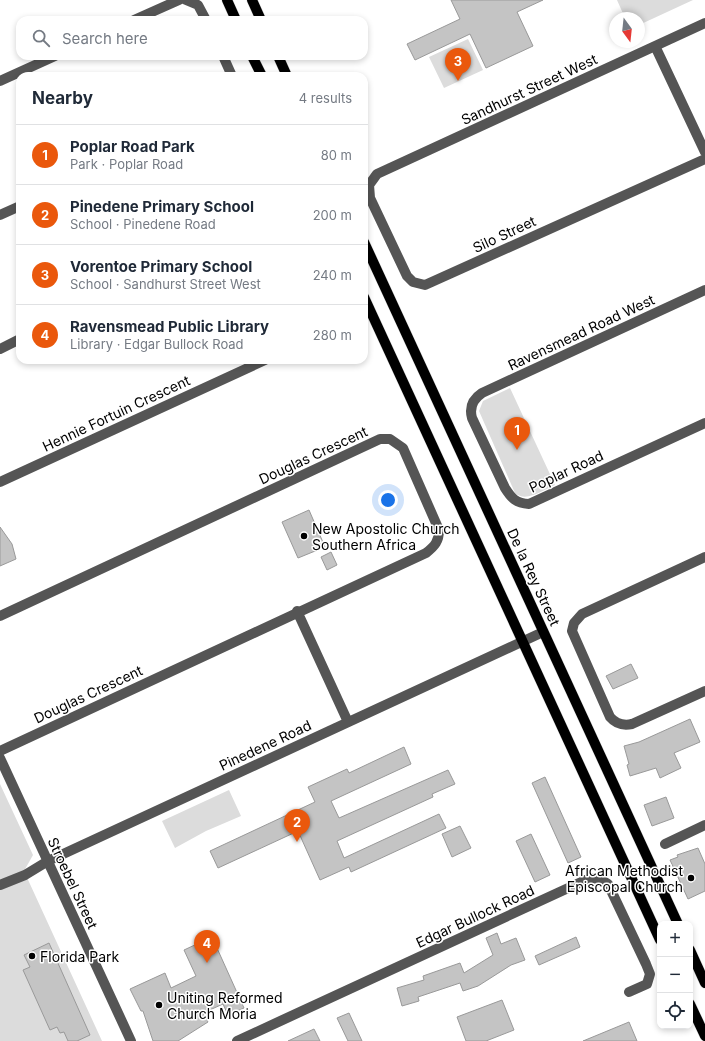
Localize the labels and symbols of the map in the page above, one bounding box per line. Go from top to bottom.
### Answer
north arrow [609,12,645,48]
pin: 3 [445,48,471,81]
street label: Sandhurst Street West [458,50,600,128]
street label: Silo Street [470,212,539,256]
street label: Ravensmead Road West [505,290,657,373]
street label: Hennie Fortuin Crescent [40,371,193,455]
pin: 1 [504,417,530,450]
street label: Douglas Crescent [256,422,370,488]
street label: Poplar Road [526,446,606,496]
your location [378,490,398,510]
place label: New Apostolic Church Southern Africa [312,520,460,553]
street label: De la Rey Street [504,526,564,629]
marker: New Apostolic Church Southern Africa [299,531,309,541]
street label: Douglas Crescent [31,661,145,727]
street label: Pinedene Road [216,716,314,774]
pin: 2 [284,809,310,842]
street label: Stroebel Street [44,835,102,932]
place label: African Methodist Episcopal Church [565,862,683,895]
marker: African Methodist Episcopal Church [686,873,696,883]
street label: Edgar Bullock Road [413,881,537,951]
pin: 4 [194,930,220,963]
place label: Florida Park [40,948,120,965]
marker: Florida Park [27,951,37,961]
place label: Uniting Reformed Church Moria [167,989,282,1022]
marker: Uniting Reformed Church Moria [154,1000,164,1010]

